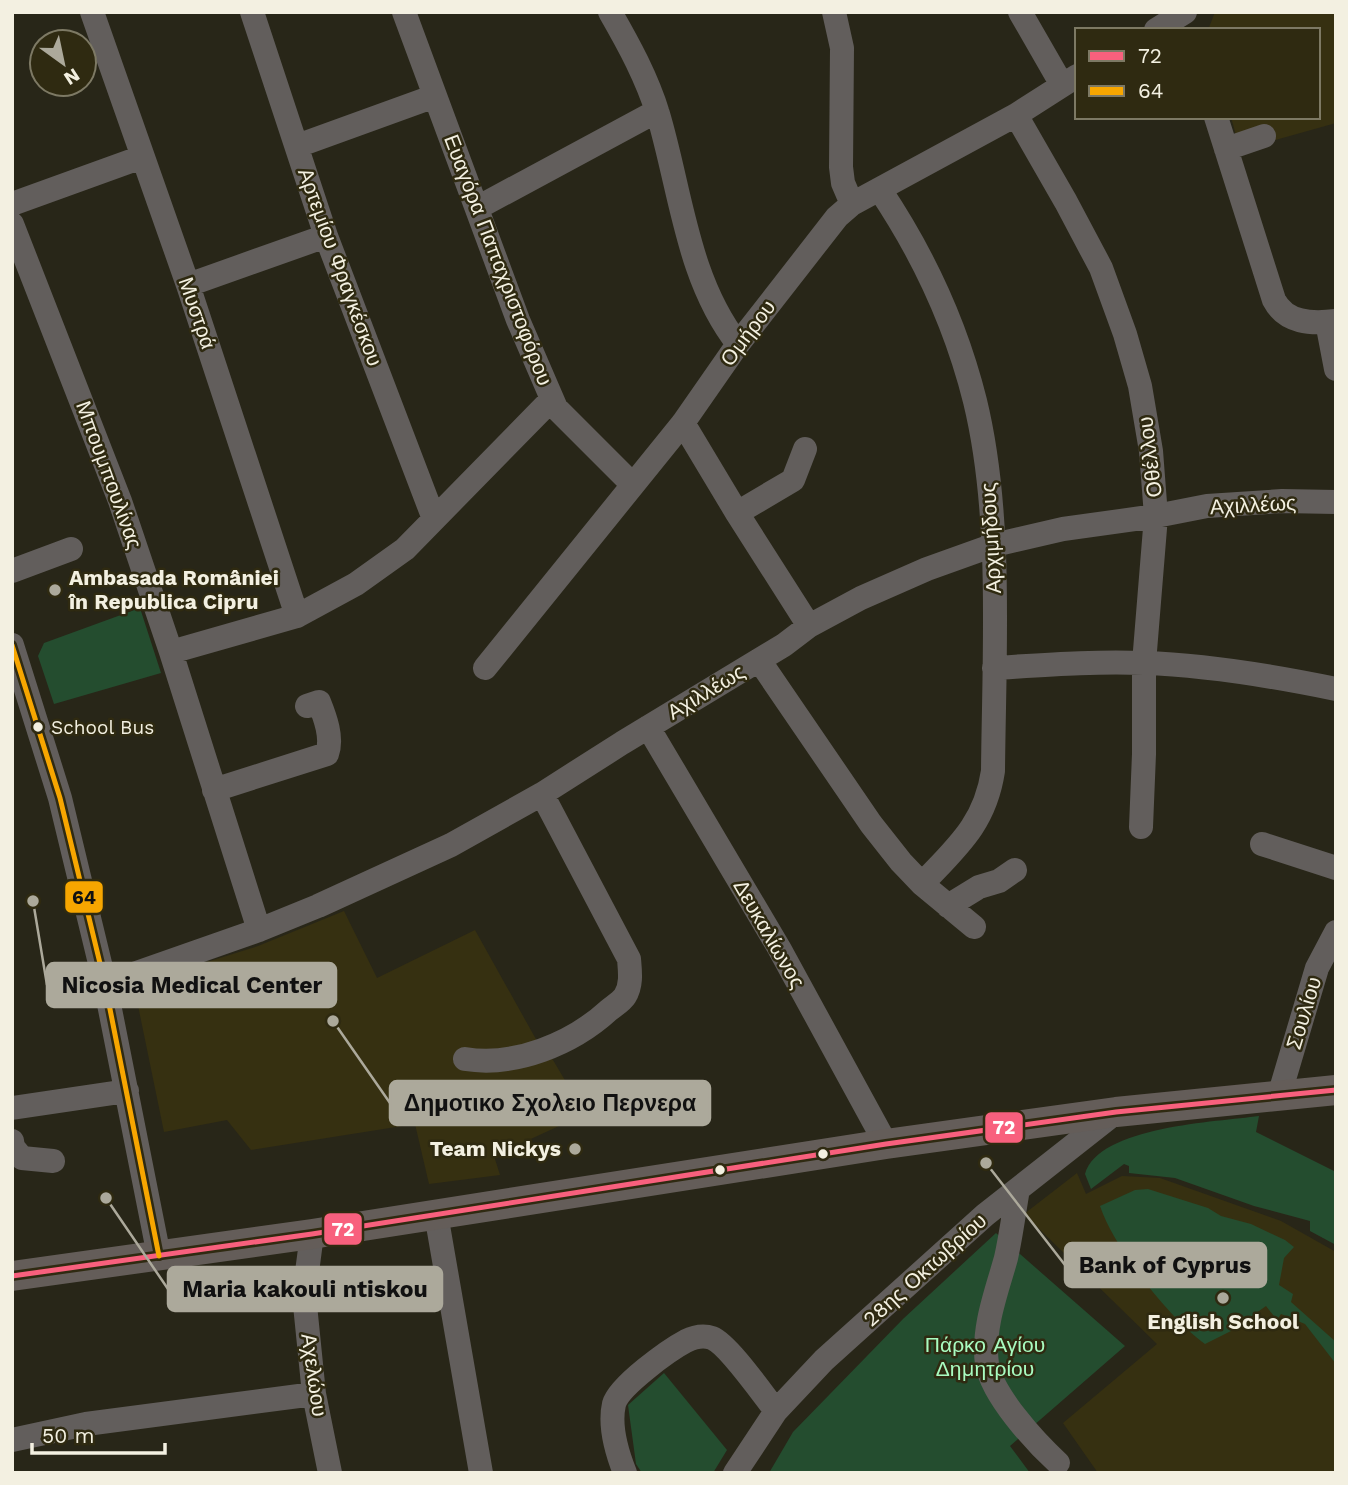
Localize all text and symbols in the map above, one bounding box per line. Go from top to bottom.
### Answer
north arrow [28,28,98,98]
legend [1075,28,1320,119]
text: 72 [1138,43,1162,68]
text: N [60,63,84,90]
text: 64 [1138,78,1164,103]
street label: Ευαγόρα Παπαχριστοφόρου [439,131,558,389]
street label: Αρτεμίου Φραγκέσκου [293,164,388,369]
street label: Μυστρά [174,274,221,352]
street label: Ομήρου [715,295,781,371]
street label: Μπουμπουλίνας [71,397,148,552]
street label: Οθέλλου [1132,415,1167,499]
street label: Αρχιμήδους [975,482,1006,594]
street label: Αχιλλέως [1209,490,1297,519]
place label: Ambasada României în Republica Cipru [68,565,279,614]
marker: Ambasada României în Republica Cipru [47,582,63,598]
street label: Αχιλλέως [662,659,749,724]
place label: School Bus [51,716,154,739]
marker: School Bus [31,720,45,734]
street label: Δευκαλίωνος [728,875,811,992]
line badge: 64 [64,880,104,914]
text: 64 [72,886,96,909]
callout: Nicosia Medical Center [47,963,336,1007]
text: Nicosia Medical Center [61,972,323,999]
street label: Σουλίου [1281,974,1326,1052]
callout: Δημοτικο Σχολειο Περνερα [390,1081,710,1125]
text: Δημοτικο Σχολειο Περνερα [404,1090,696,1117]
line badge: 72 [984,1111,1024,1144]
text: 72 [993,1116,1015,1139]
place label: Team Nickys [430,1136,561,1161]
marker: Team Nickys [567,1141,583,1157]
unlabelled marker [816,1147,830,1161]
unlabelled marker [713,1163,727,1177]
street label: 28ης Οκτωβρίου [858,1208,991,1332]
line badge: 72 [323,1212,363,1246]
text: 72 [332,1218,354,1241]
callout: Bank of Cyprus [1065,1243,1266,1287]
text: Bank of Cyprus [1079,1252,1251,1279]
callout: Maria kakouli ntiskou [168,1267,442,1311]
text: Maria kakouli ntiskou [182,1276,428,1303]
marker: English School [1215,1290,1231,1306]
place label: English School [1147,1309,1299,1334]
street label: Αχελώου [296,1332,333,1418]
park label: Πάρκο Αγίου Δημητρίου [925,1332,1045,1381]
scale bar [32,1412,164,1456]
text: 50 m [42,1423,94,1448]

